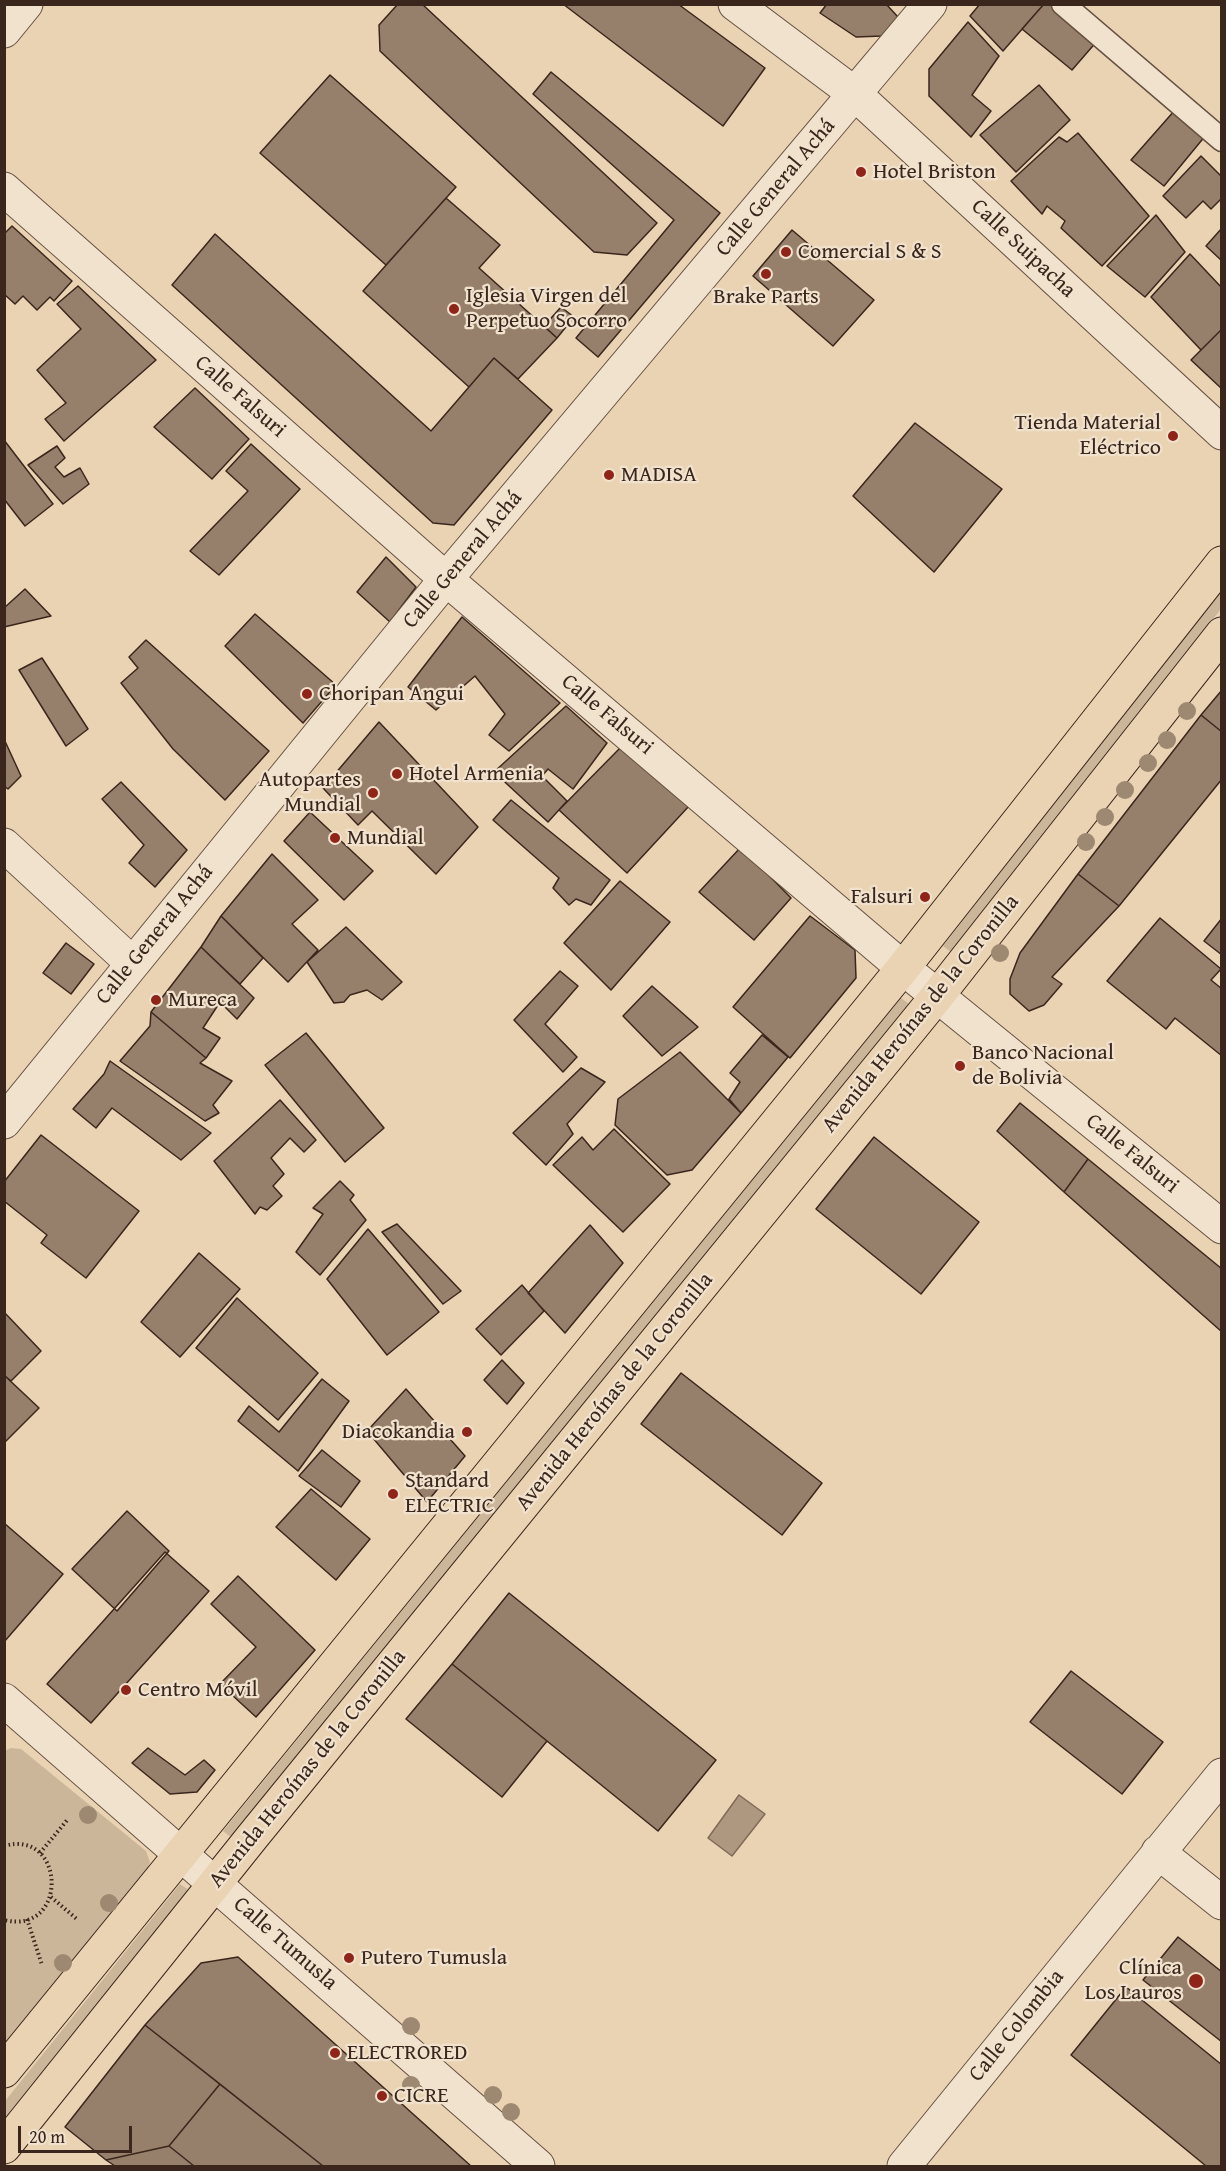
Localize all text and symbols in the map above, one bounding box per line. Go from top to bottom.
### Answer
street label: Calle General Achá [711,114,841,262]
place label: Hotel Briston [873,159,996,185]
marker: Hotel Briston [854,165,868,179]
street label: Calle Suipacha [965,194,1081,304]
place label: Comercial S & S [798,239,942,265]
marker: Comercial S & S [779,245,793,259]
marker: Brake Parts [759,267,773,281]
place label: Iglesia Virgen del Perpetuo Socorro [466,283,627,334]
place label: Brake Parts [713,284,819,310]
marker: Iglesia Virgen del Perpetuo Socorro [447,302,461,316]
street label: Calle Falsuri [189,350,291,444]
place label: Tienda Material Eléctrico [1014,410,1161,462]
marker: Tienda Material Eléctrico [1166,429,1180,443]
place label: MADISA [621,462,697,488]
marker: MADISA [602,468,616,482]
street label: Calle General Achá [398,486,528,634]
street label: Calle Falsuri [556,669,658,761]
place label: Choripan Angui [319,681,464,707]
marker: Choripan Angui [300,687,314,701]
place label: Hotel Armenia [409,761,544,787]
place label: Autopartes Mundial [259,767,361,818]
marker: Hotel Armenia [390,767,404,781]
marker: Autopartes Mundial [366,786,380,800]
place label: Mundial [347,825,424,851]
marker: Mundial [328,831,342,845]
street label: Calle General Achá [91,860,219,1010]
place label: Falsuri [851,884,913,910]
street label: Avenida Heroínas de la Coronilla [817,890,1025,1138]
marker: Falsuri [918,890,932,904]
place label: Mureca [168,987,237,1013]
marker: Mureca [149,993,163,1007]
place label: Banco Nacional de Bolivia [972,1040,1114,1092]
marker: Banco Nacional de Bolivia [953,1059,967,1073]
street label: Calle Falsuri [1080,1108,1184,1200]
street label: Avenida Heroínas de la Coronilla [511,1268,719,1516]
place label: Diacokandia [342,1419,455,1445]
marker: Diacokandia [460,1425,474,1439]
place label: Standard ELECTRIC [405,1468,494,1520]
marker: Standard ELECTRIC [386,1487,400,1501]
street label: Avenida Heroínas de la Coronilla [204,1645,412,1893]
place label: Centro Móvil [138,1677,258,1703]
marker: Centro Móvil [119,1683,133,1697]
street label: Calle Tumusla [228,1892,342,1996]
place label: Putero Tumusla [361,1945,507,1971]
marker: Putero Tumusla [342,1951,356,1965]
place label: Clínica Los Lauros [1085,1955,1182,2006]
street label: Calle Colombia [964,1965,1070,2087]
marker: Clínica Los Lauros [1187,1972,1205,1990]
place label: ELECTRORED [347,2040,467,2066]
marker: ELECTRORED [328,2046,342,2060]
place label: CICRE [394,2083,448,2109]
marker: CICRE [375,2089,389,2103]
scale bar [21,2114,135,2152]
text: 20 m [29,2123,65,2150]

